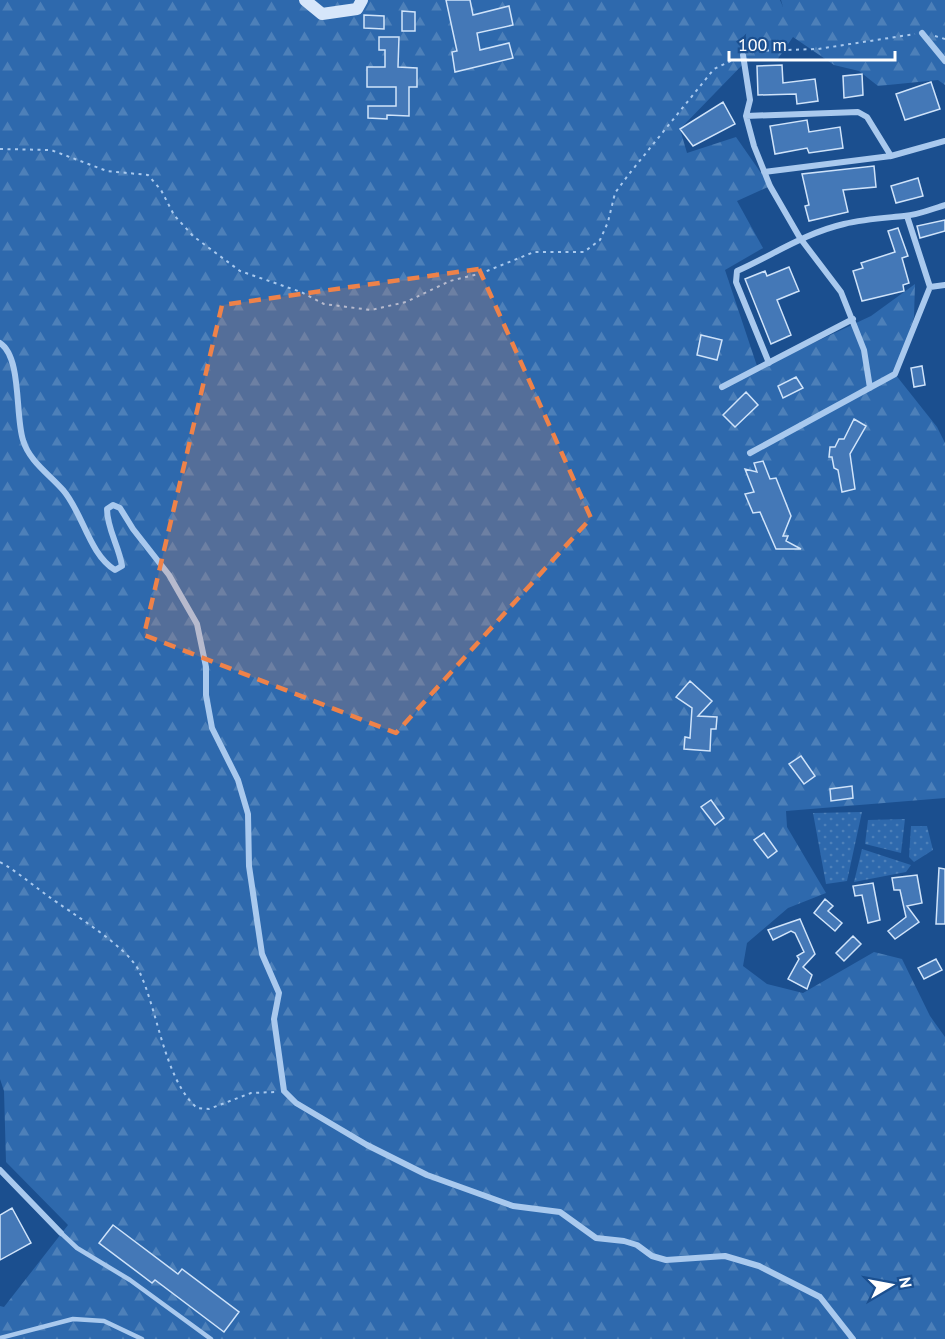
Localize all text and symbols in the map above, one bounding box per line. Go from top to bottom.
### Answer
scale bar [729,24,896,62]
text: 100 m [738,33,787,56]
north arrow [861,1255,921,1315]
text: N [895,1275,917,1289]

